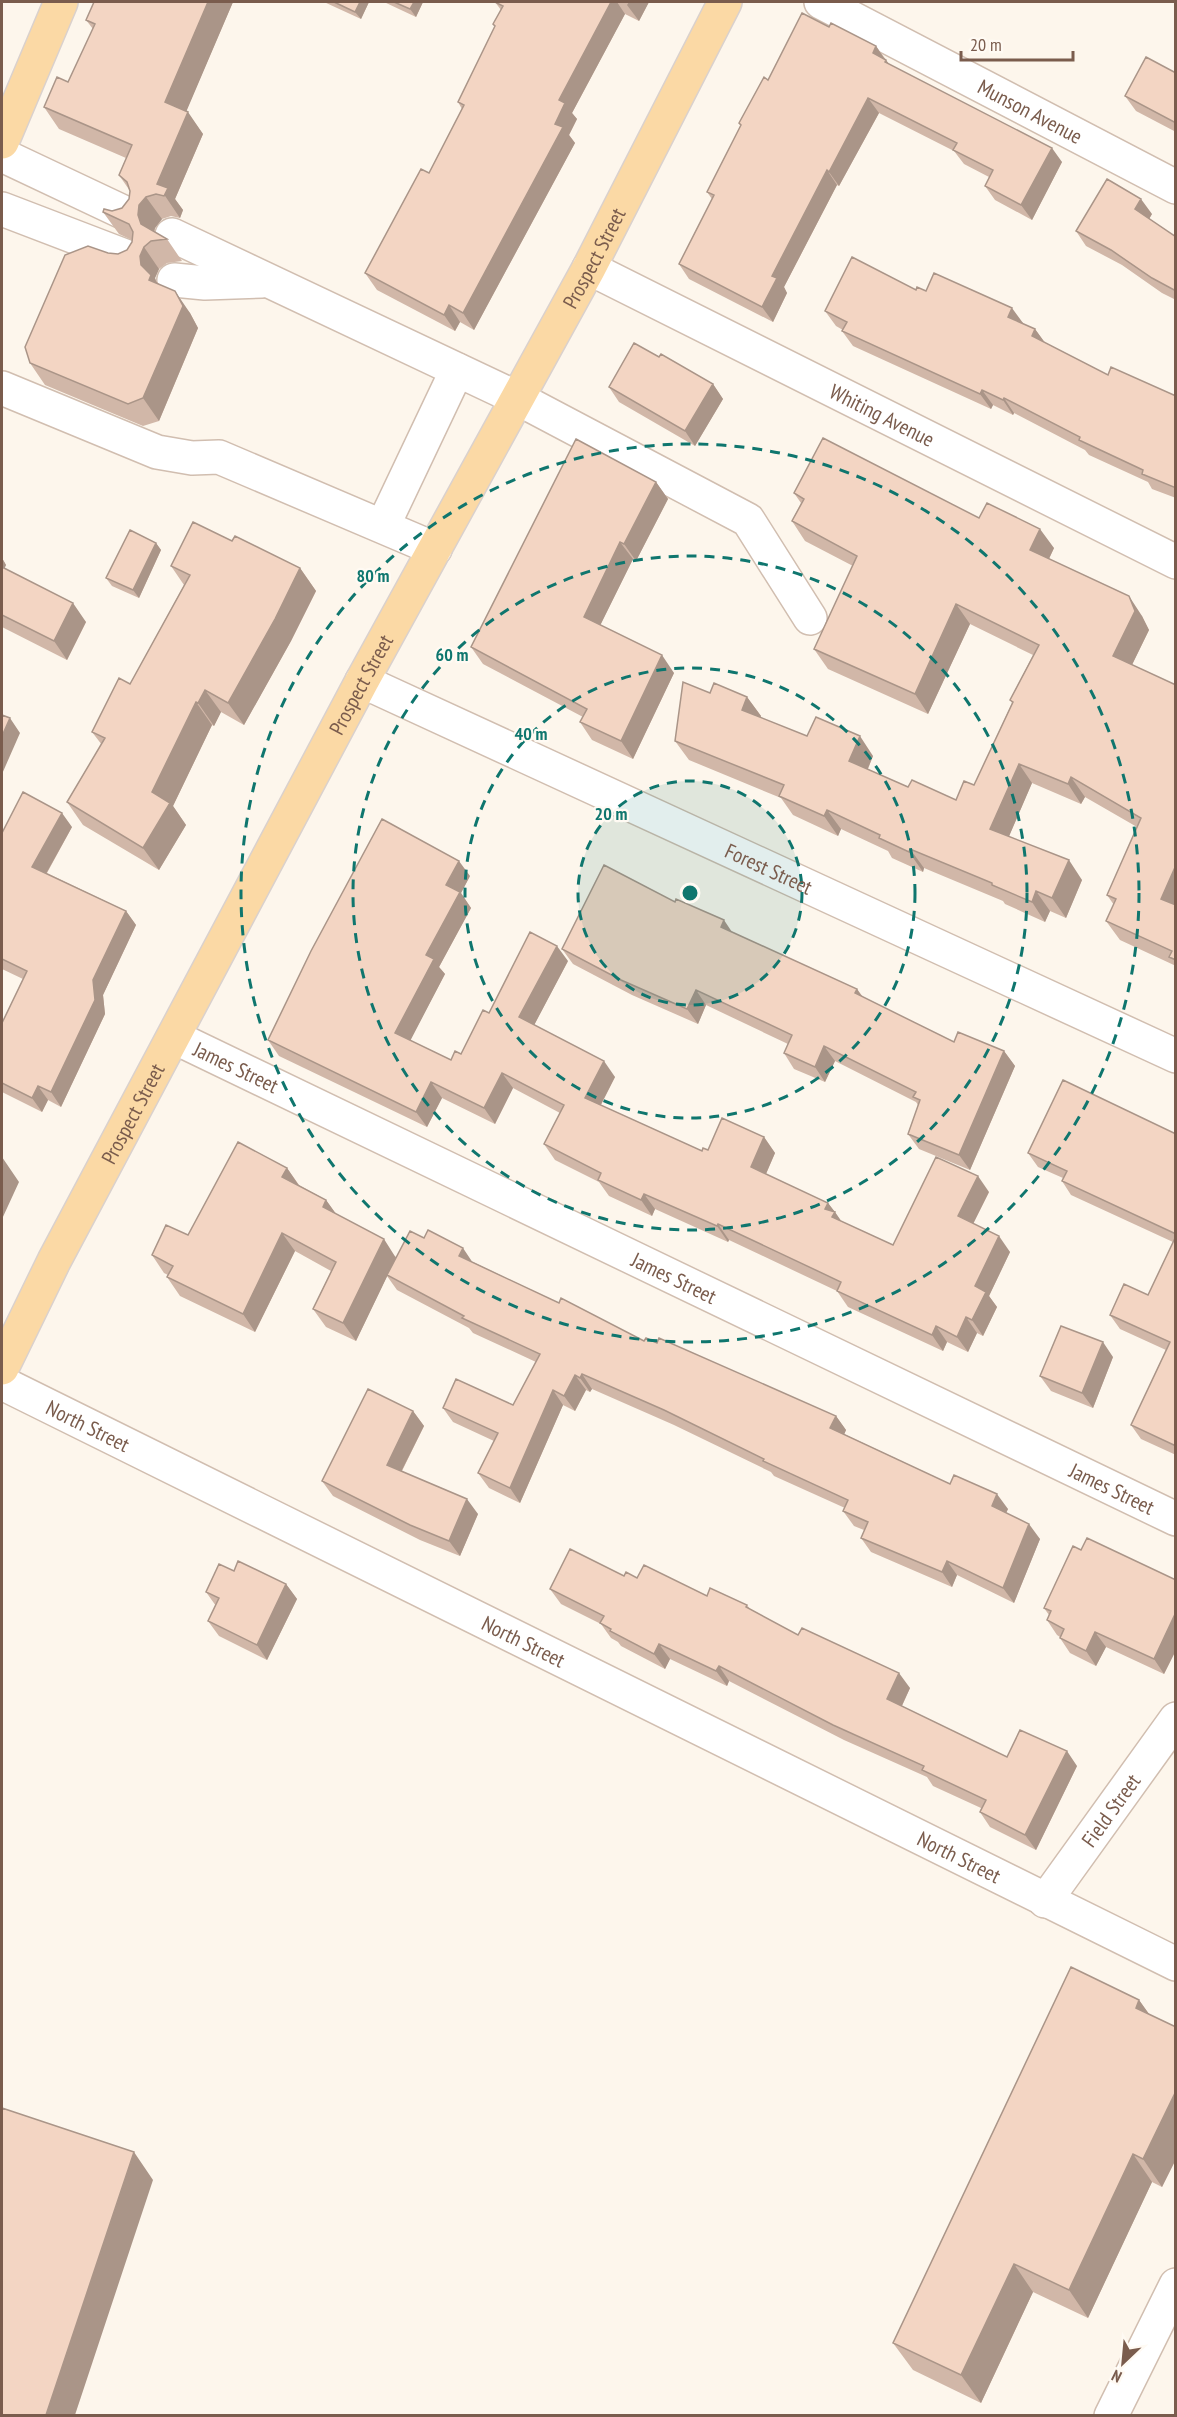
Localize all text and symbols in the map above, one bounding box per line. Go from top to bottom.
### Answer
scale bar [961,24,1074,62]
text: 20 m [970,33,1002,56]
street label: Munson Avenue [973,73,1087,149]
street label: Prospect Street [556,203,631,313]
street label: Whiting Avenue [825,377,939,452]
text: 80 m [357,564,389,587]
street label: Prospect Street [323,629,399,739]
text: 60 m [436,643,468,666]
text: 40 m [515,722,547,745]
text: 20 m [595,802,627,825]
street label: Forest Street [721,837,817,900]
centre of rings [680,883,700,903]
street label: James Street [188,1035,283,1099]
street label: Prospect Street [95,1058,170,1168]
street label: James Street [626,1245,721,1310]
street label: North Street [42,1394,134,1458]
street label: James Street [1064,1456,1159,1520]
street label: North Street [477,1609,570,1673]
street label: Field Street [1075,1768,1146,1852]
street label: North Street [913,1825,1006,1889]
north arrow [1093,2333,1153,2393]
text: N [1108,2366,1125,2387]

